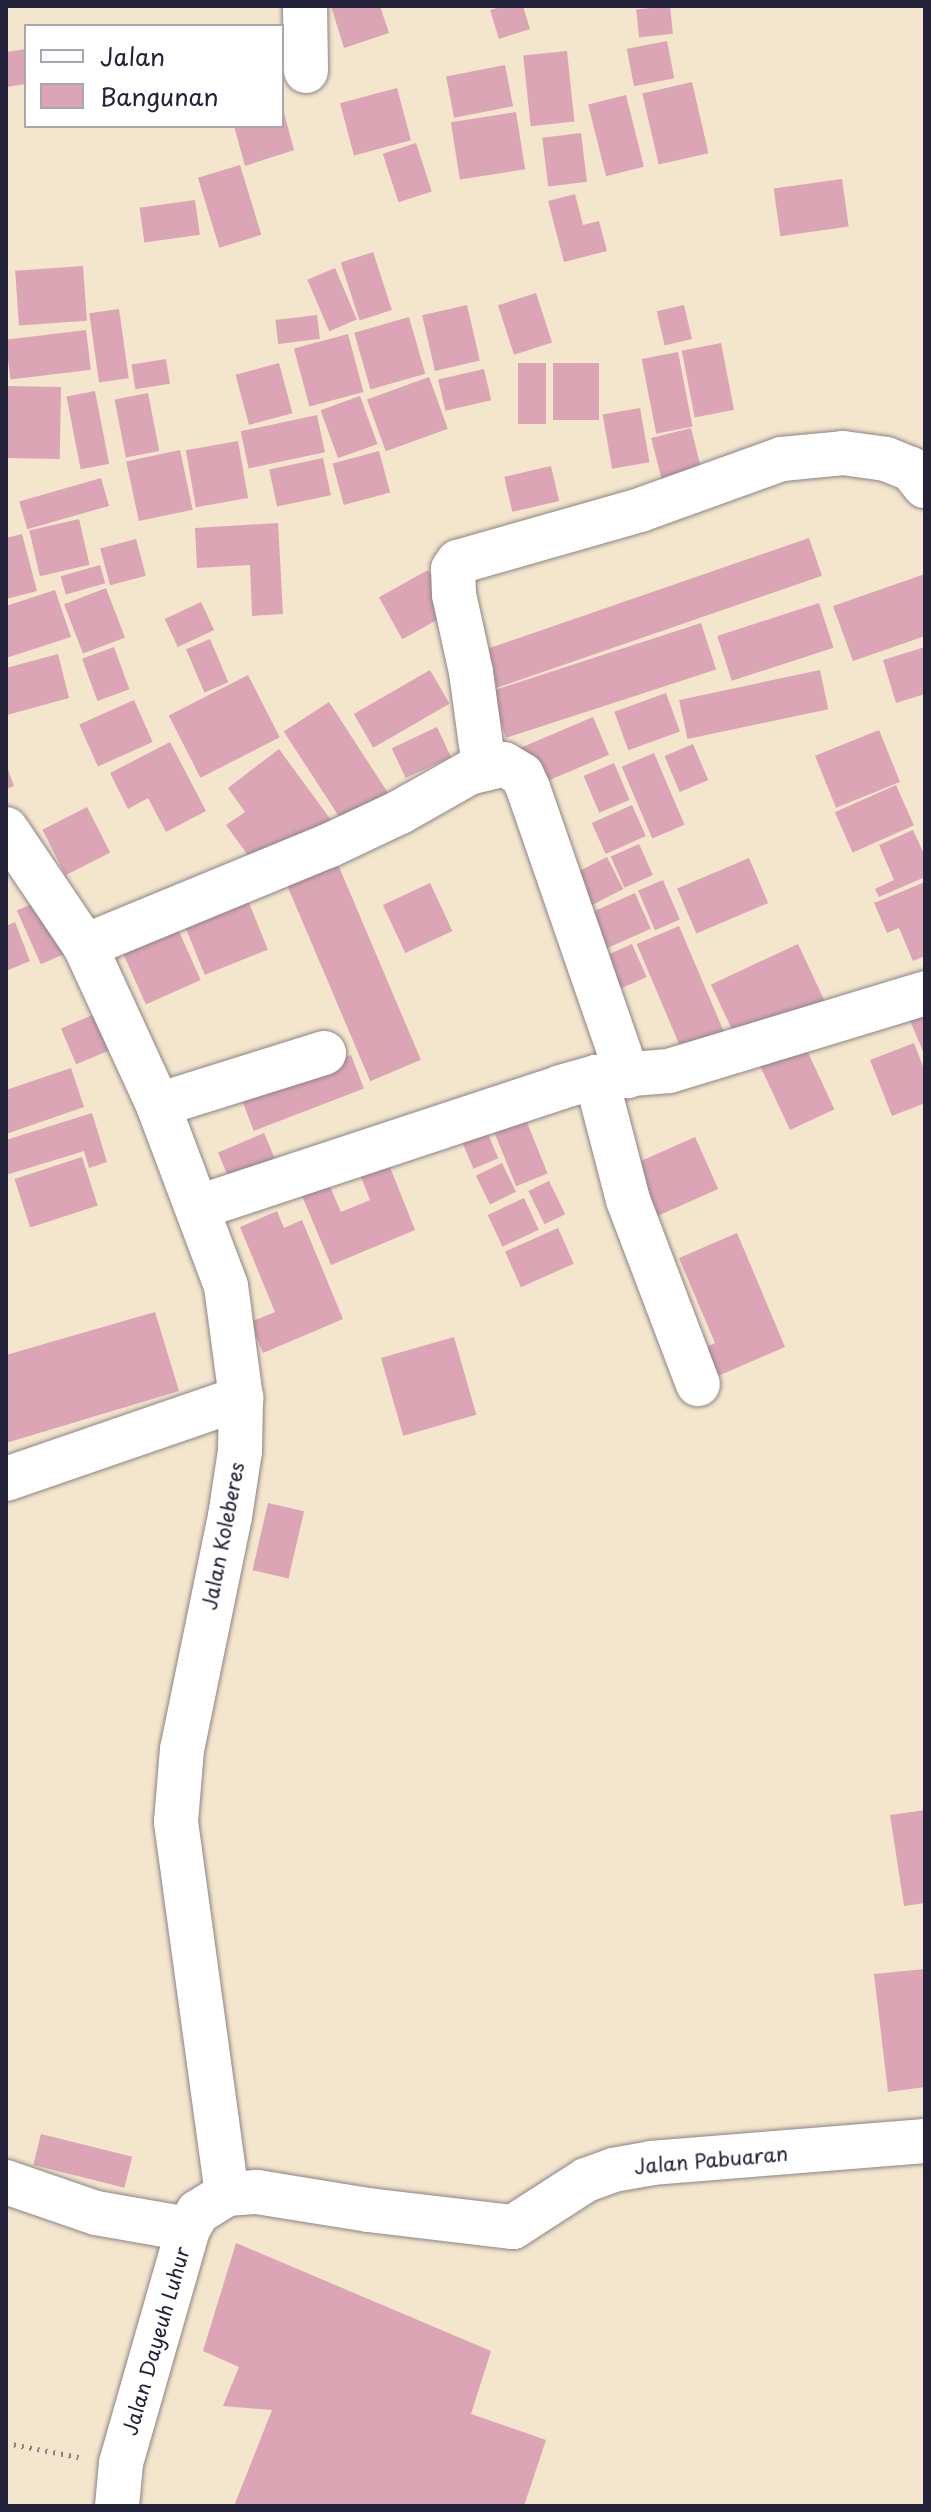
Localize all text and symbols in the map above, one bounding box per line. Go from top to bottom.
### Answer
legend [24,24,284,128]
text: Jalan [100,38,165,74]
text: Bangunan [100,78,219,114]
street label: Jalan Koleberes [197,1460,249,1612]
street label: Jalan Pabuaran [634,2141,788,2179]
street label: Jalan Dayeuh Luhur [118,2244,194,2438]

